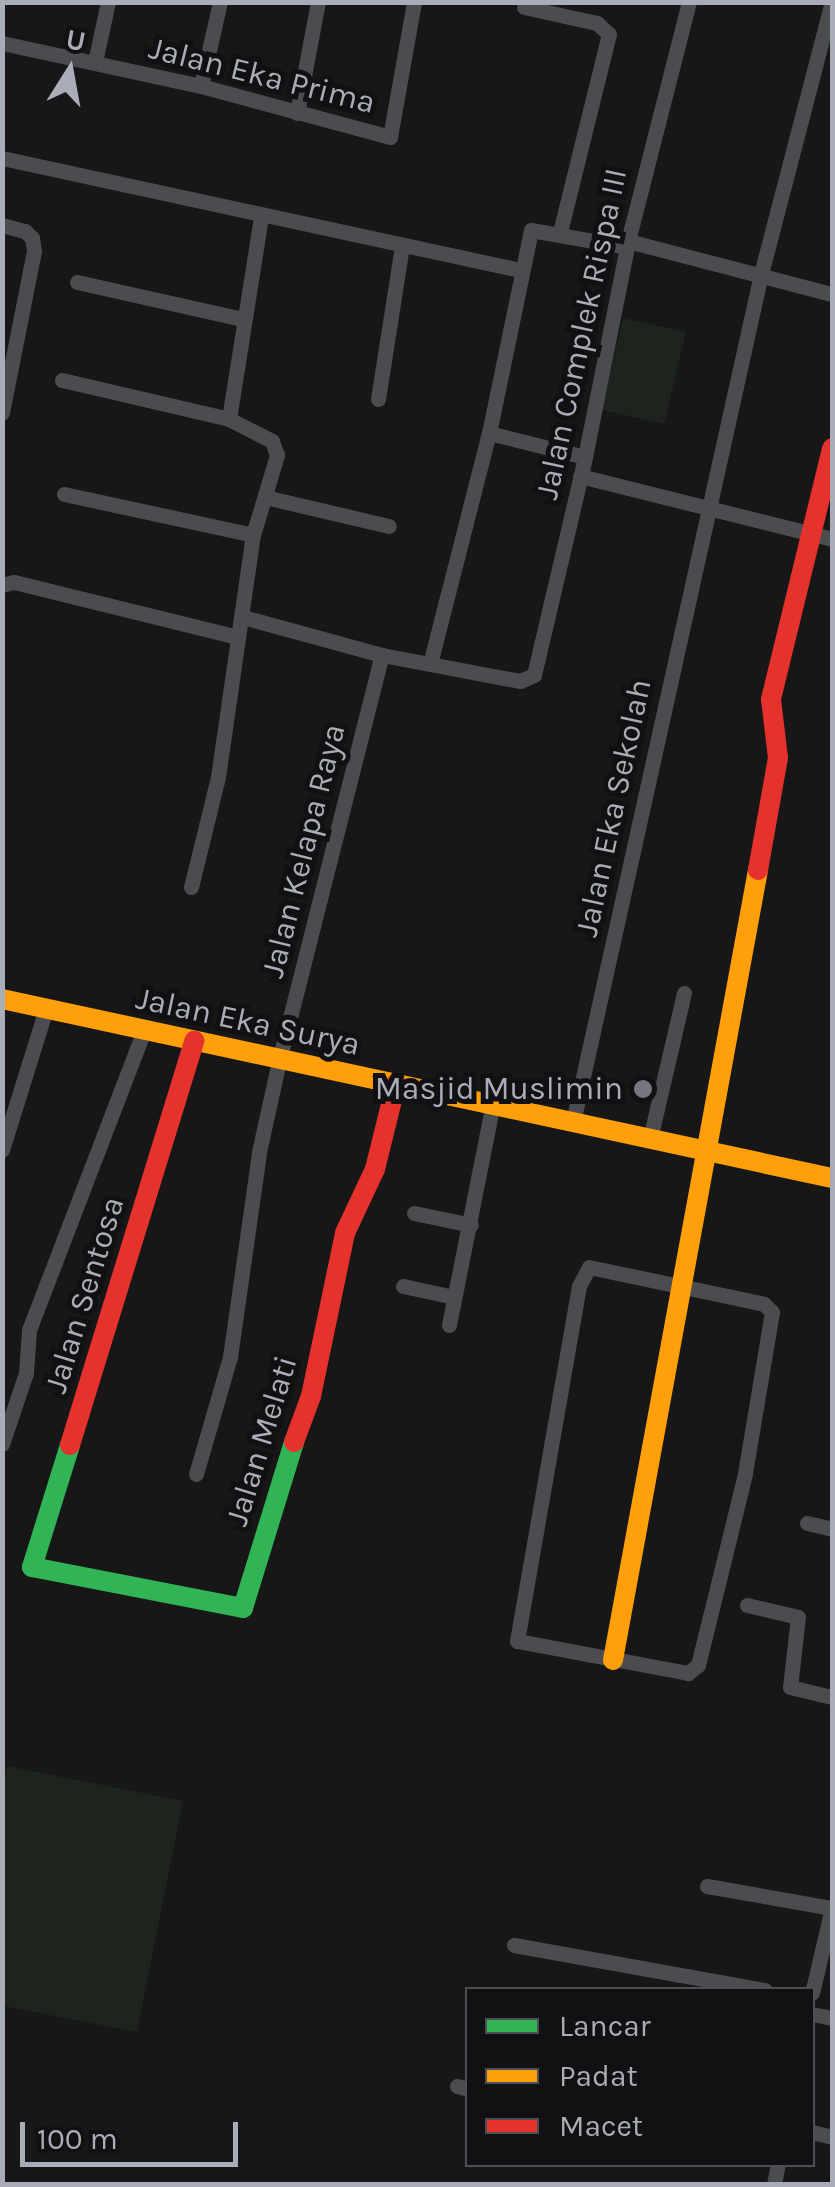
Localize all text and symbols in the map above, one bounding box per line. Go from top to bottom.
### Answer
north arrow [20,20,120,120]
text: U [63,22,88,58]
street label: Jalan Eka Prima [145,29,379,123]
street label: Jalan Complek Rispa III [528,165,636,503]
street label: Jalan Eka Sekolah [568,676,660,940]
street label: Jalan Kelapa Raya [254,720,354,982]
street label: Jalan Eka Surya [132,980,364,1064]
place label: Masjid Muslimin [375,1070,623,1108]
marker: Masjid Muslimin [632,1078,654,1100]
street label: Jalan Sentosa [37,1192,133,1398]
street label: Jalan Melati [218,1351,306,1531]
legend [465,1987,815,2167]
text: Lancar [559,2008,651,2044]
text: Padat [559,2058,638,2094]
scale bar [25,2102,242,2164]
text: Macet [559,2108,643,2144]
text: 100 m [37,2121,118,2157]

